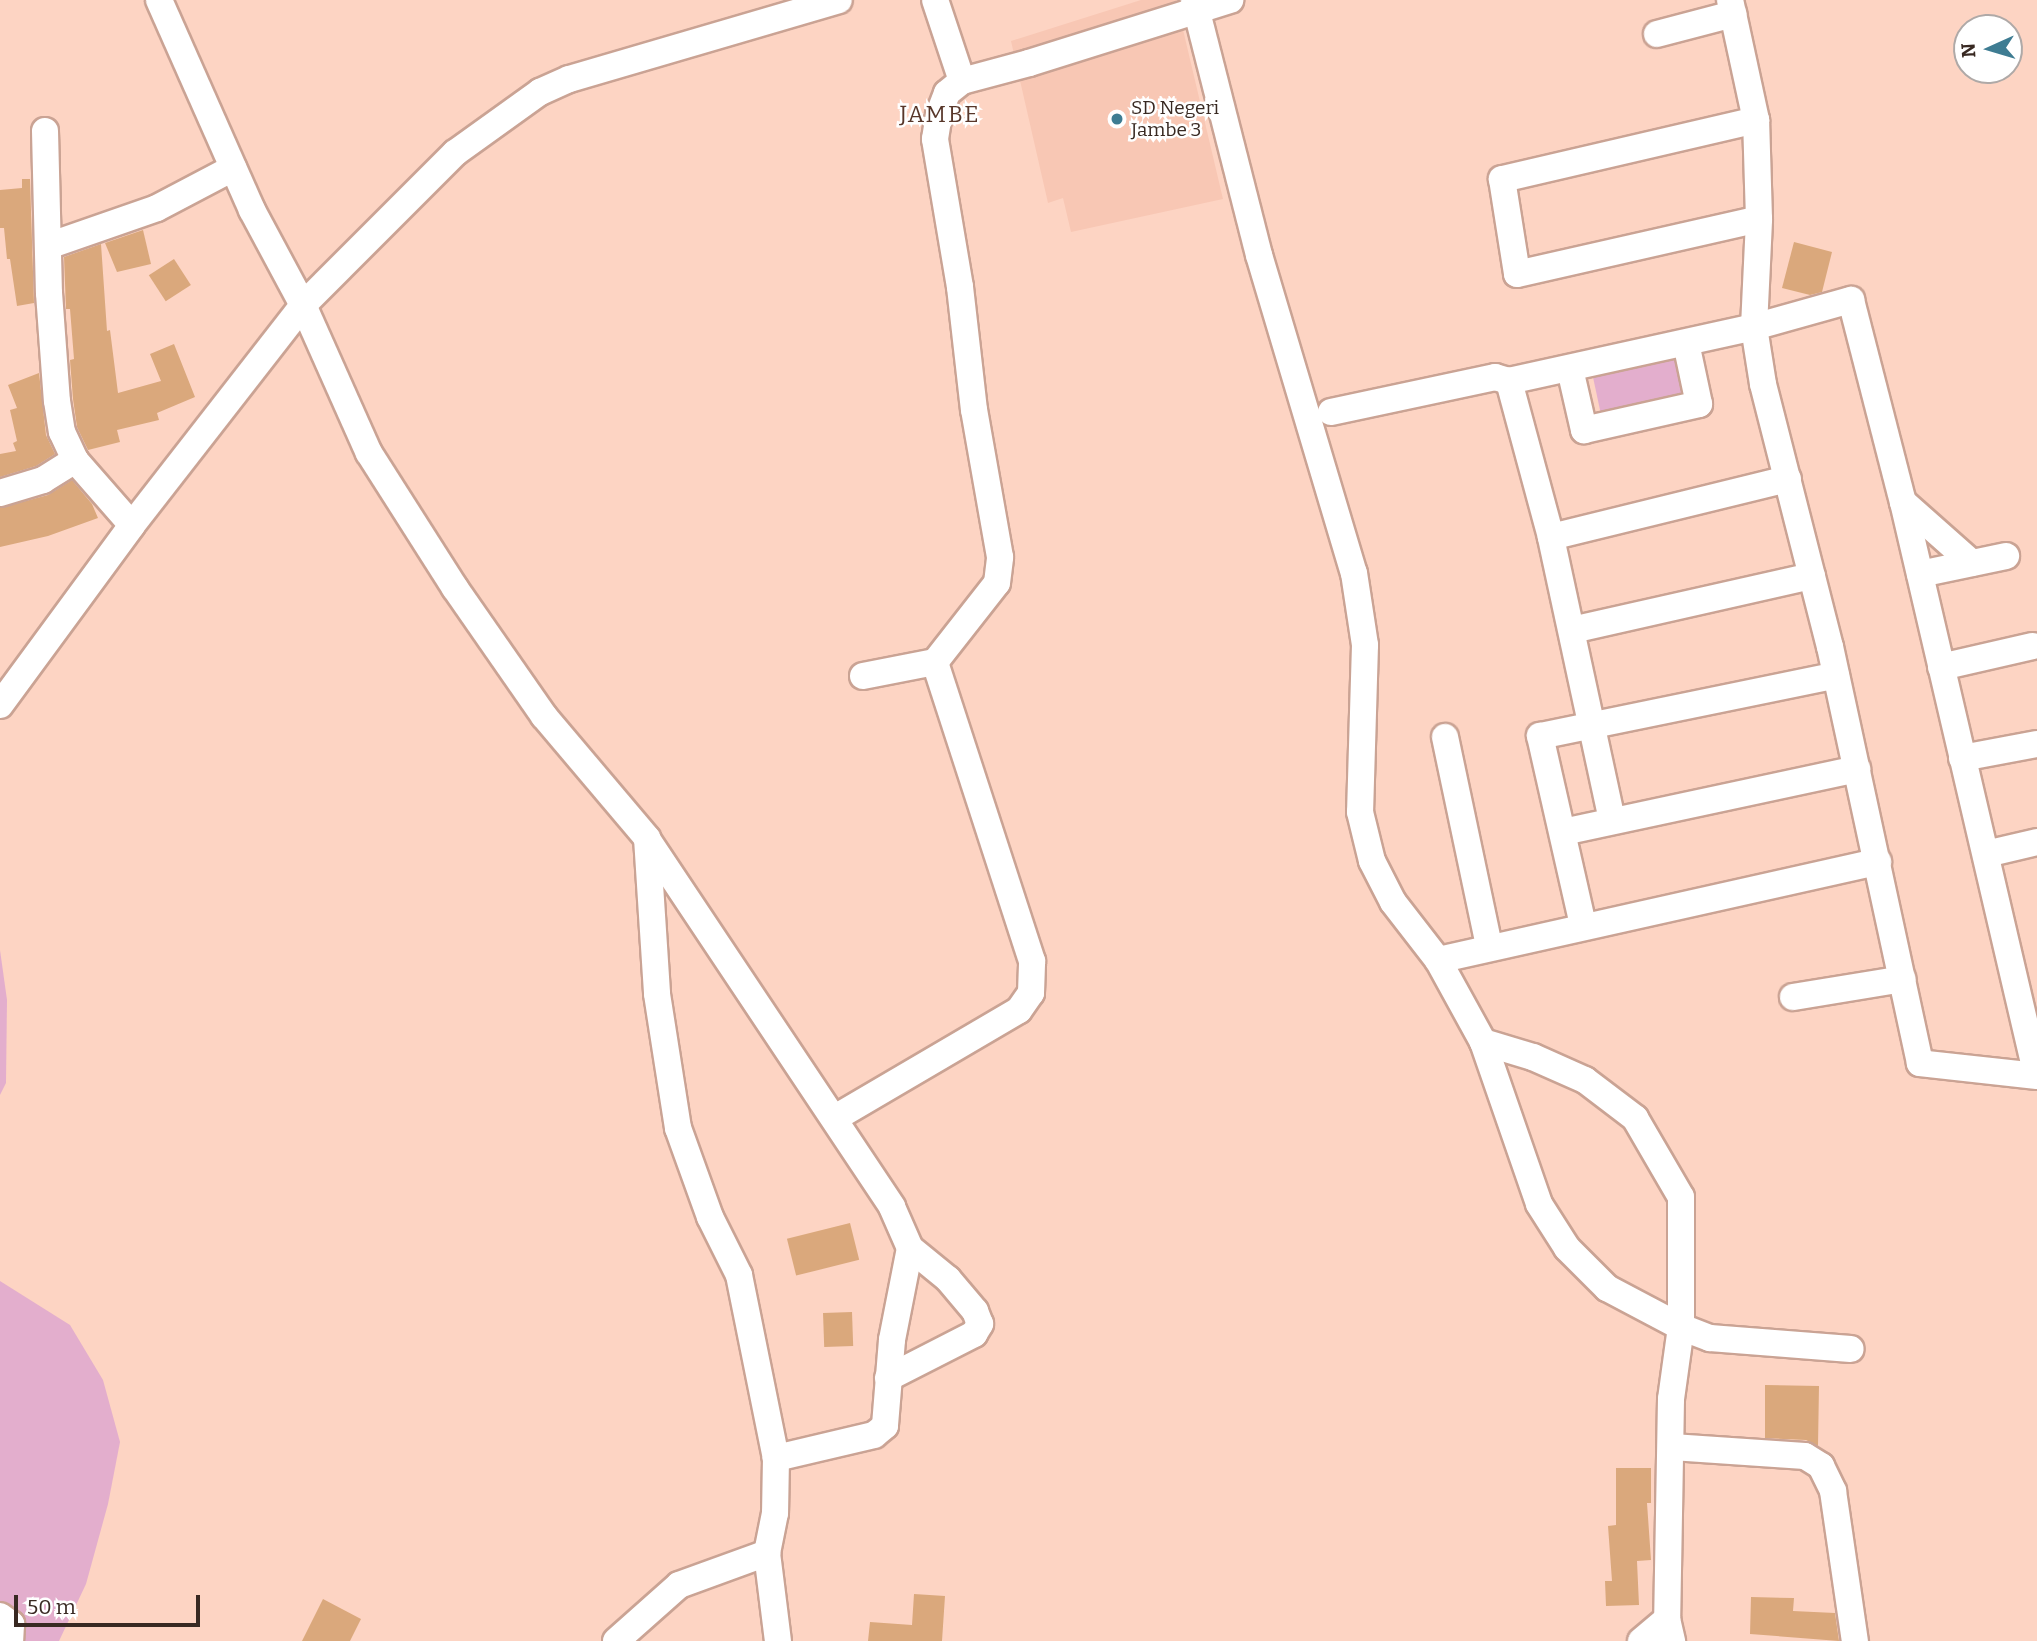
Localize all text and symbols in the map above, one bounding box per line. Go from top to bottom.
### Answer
north arrow [1953,14,2023,84]
text: N [1957,42,1981,58]
place label: SD Negeri Jambe 3 [1131,97,1219,141]
district label: JAMBE [900,100,980,128]
marker: SD Negeri Jambe 3 [1109,111,1125,127]
scale bar [18,1582,203,1626]
text: 50 m [27,1594,76,1620]

